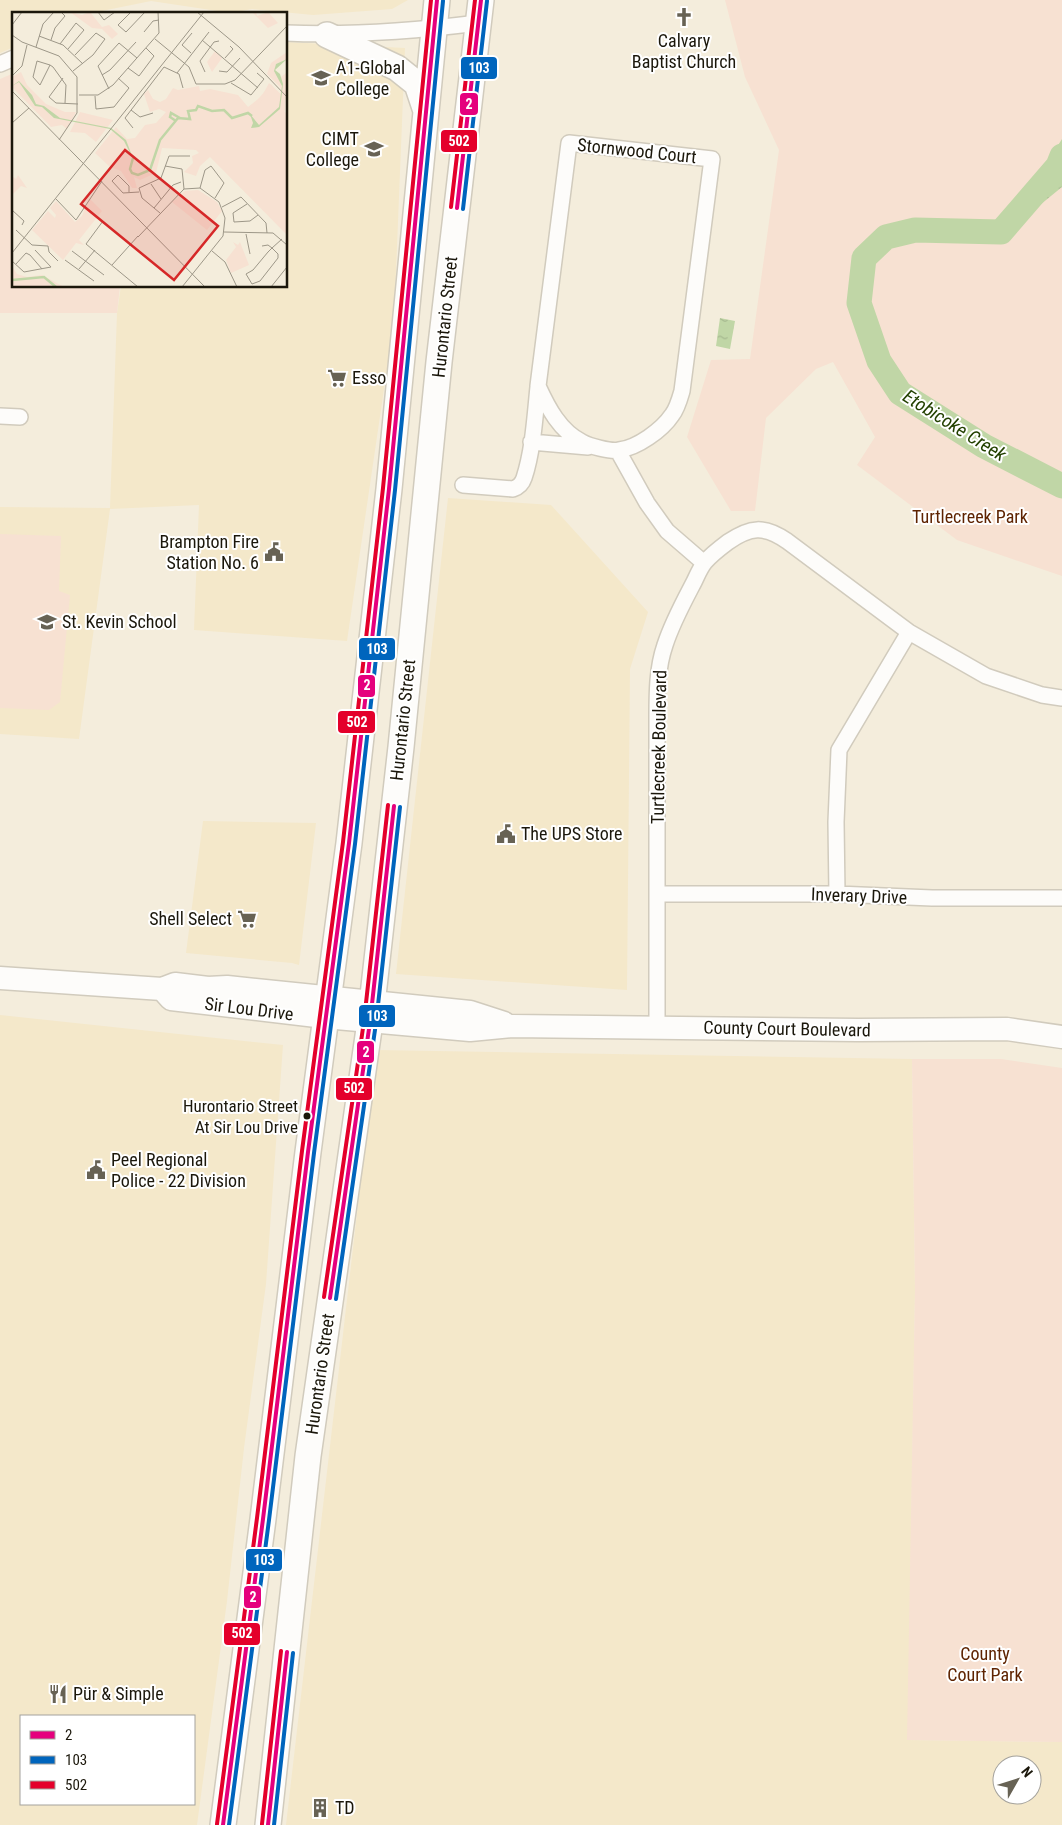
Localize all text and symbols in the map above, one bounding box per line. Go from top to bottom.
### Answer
church icon: Calvary Baptist Church [673,6,695,28]
inset map [12,12,288,288]
place label: Calvary Baptist Church [632,30,736,72]
line badge: 103 [460,56,498,80]
place label: A1-Global College [336,57,405,99]
text: 103 [468,60,490,76]
school or university icon: A1-Global College [310,67,332,89]
line badge: 2 [459,92,479,116]
text: 2 [465,96,473,112]
place label: CIMT College [306,128,359,170]
line badge: 502 [440,129,478,153]
text: 502 [448,133,470,149]
street label: Stornwood Court [576,134,698,167]
school or university icon: CIMT College [363,138,385,160]
street label: Hurontario Street [428,255,461,379]
supermarket icon: Esso [326,367,348,389]
place label: Esso [352,367,386,388]
water label: Etobicoke Creek [899,385,1011,467]
park label: Turtlecreek Park [912,506,1028,527]
place label: Brampton Fire Station No. 6 [159,531,259,573]
public building icon: Brampton Fire Station No. 6 [263,541,285,563]
school or university icon: St. Kevin School [36,611,58,633]
place label: St. Kevin School [62,611,177,632]
line badge: 103 [358,637,396,661]
text: 103 [366,641,388,657]
street label: Hurontario Street [386,658,419,782]
street label: Turtlecreek Boulevard [647,670,670,824]
line badge: 2 [357,674,376,698]
text: 2 [363,677,371,693]
line badge: 502 [337,710,376,734]
text: 502 [346,714,368,730]
public building icon: The UPS Store [495,823,517,845]
place label: The UPS Store [521,823,622,844]
street label: Inverary Drive [811,883,907,908]
place label: Shell Select [149,908,232,929]
supermarket icon: Shell Select [236,908,258,930]
street label: Sir Lou Drive [203,993,295,1024]
line badge: 103 [358,1004,396,1028]
text: 103 [366,1008,388,1024]
street label: County Court Boulevard [703,1017,871,1040]
line badge: 2 [356,1040,375,1064]
text: 2 [362,1044,370,1060]
line badge: 502 [335,1077,373,1101]
text: 502 [343,1080,365,1096]
place label: Hurontario Street At Sir Lou Drive [183,1096,298,1137]
marker: Hurontario Street At Sir Lou Drive [302,1111,312,1121]
place label: Peel Regional Police - 22 Division [111,1149,246,1191]
public building icon: Peel Regional Police - 22 Division [85,1159,107,1181]
street label: Hurontario Street [301,1312,338,1436]
line badge: 103 [245,1548,283,1572]
text: 103 [253,1552,275,1568]
line badge: 2 [243,1585,262,1609]
text: 2 [249,1589,257,1605]
line badge: 502 [223,1622,261,1646]
text: 502 [231,1625,253,1641]
park label: County Court Park [947,1643,1023,1685]
restaurant icon: Pür & Simple [47,1683,69,1705]
place label: Pür & Simple [73,1683,164,1704]
legend [20,1715,195,1805]
text: 2 [65,1726,72,1744]
text: 103 [65,1751,87,1769]
north arrow [992,1755,1042,1805]
text: N [1018,1763,1036,1780]
text: 502 [65,1776,87,1794]
building icon: TD [309,1797,331,1819]
place label: TD [335,1797,355,1818]

